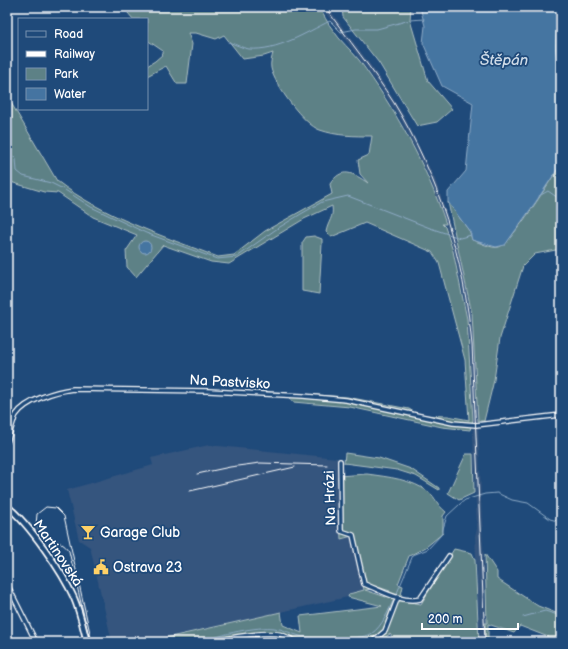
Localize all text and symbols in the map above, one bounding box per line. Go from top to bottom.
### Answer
legend [18,18,148,110]
text: Road [54,27,83,42]
text: Railway [54,47,96,62]
water label: Štěpán [480,51,528,70]
text: Park [54,67,78,82]
text: Water [54,87,86,102]
street label: Na Pastvisko [189,371,271,393]
street label: Na Hrázi [321,470,339,526]
street label: Martinovská [29,516,87,590]
bar icon: Garage Club [79,523,97,541]
place label: Garage Club [100,524,180,541]
public building icon: Ostrava 23 [92,558,110,576]
place label: Ostrava 23 [113,559,182,576]
scale bar [422,605,518,631]
text: 200 m [428,612,462,627]

